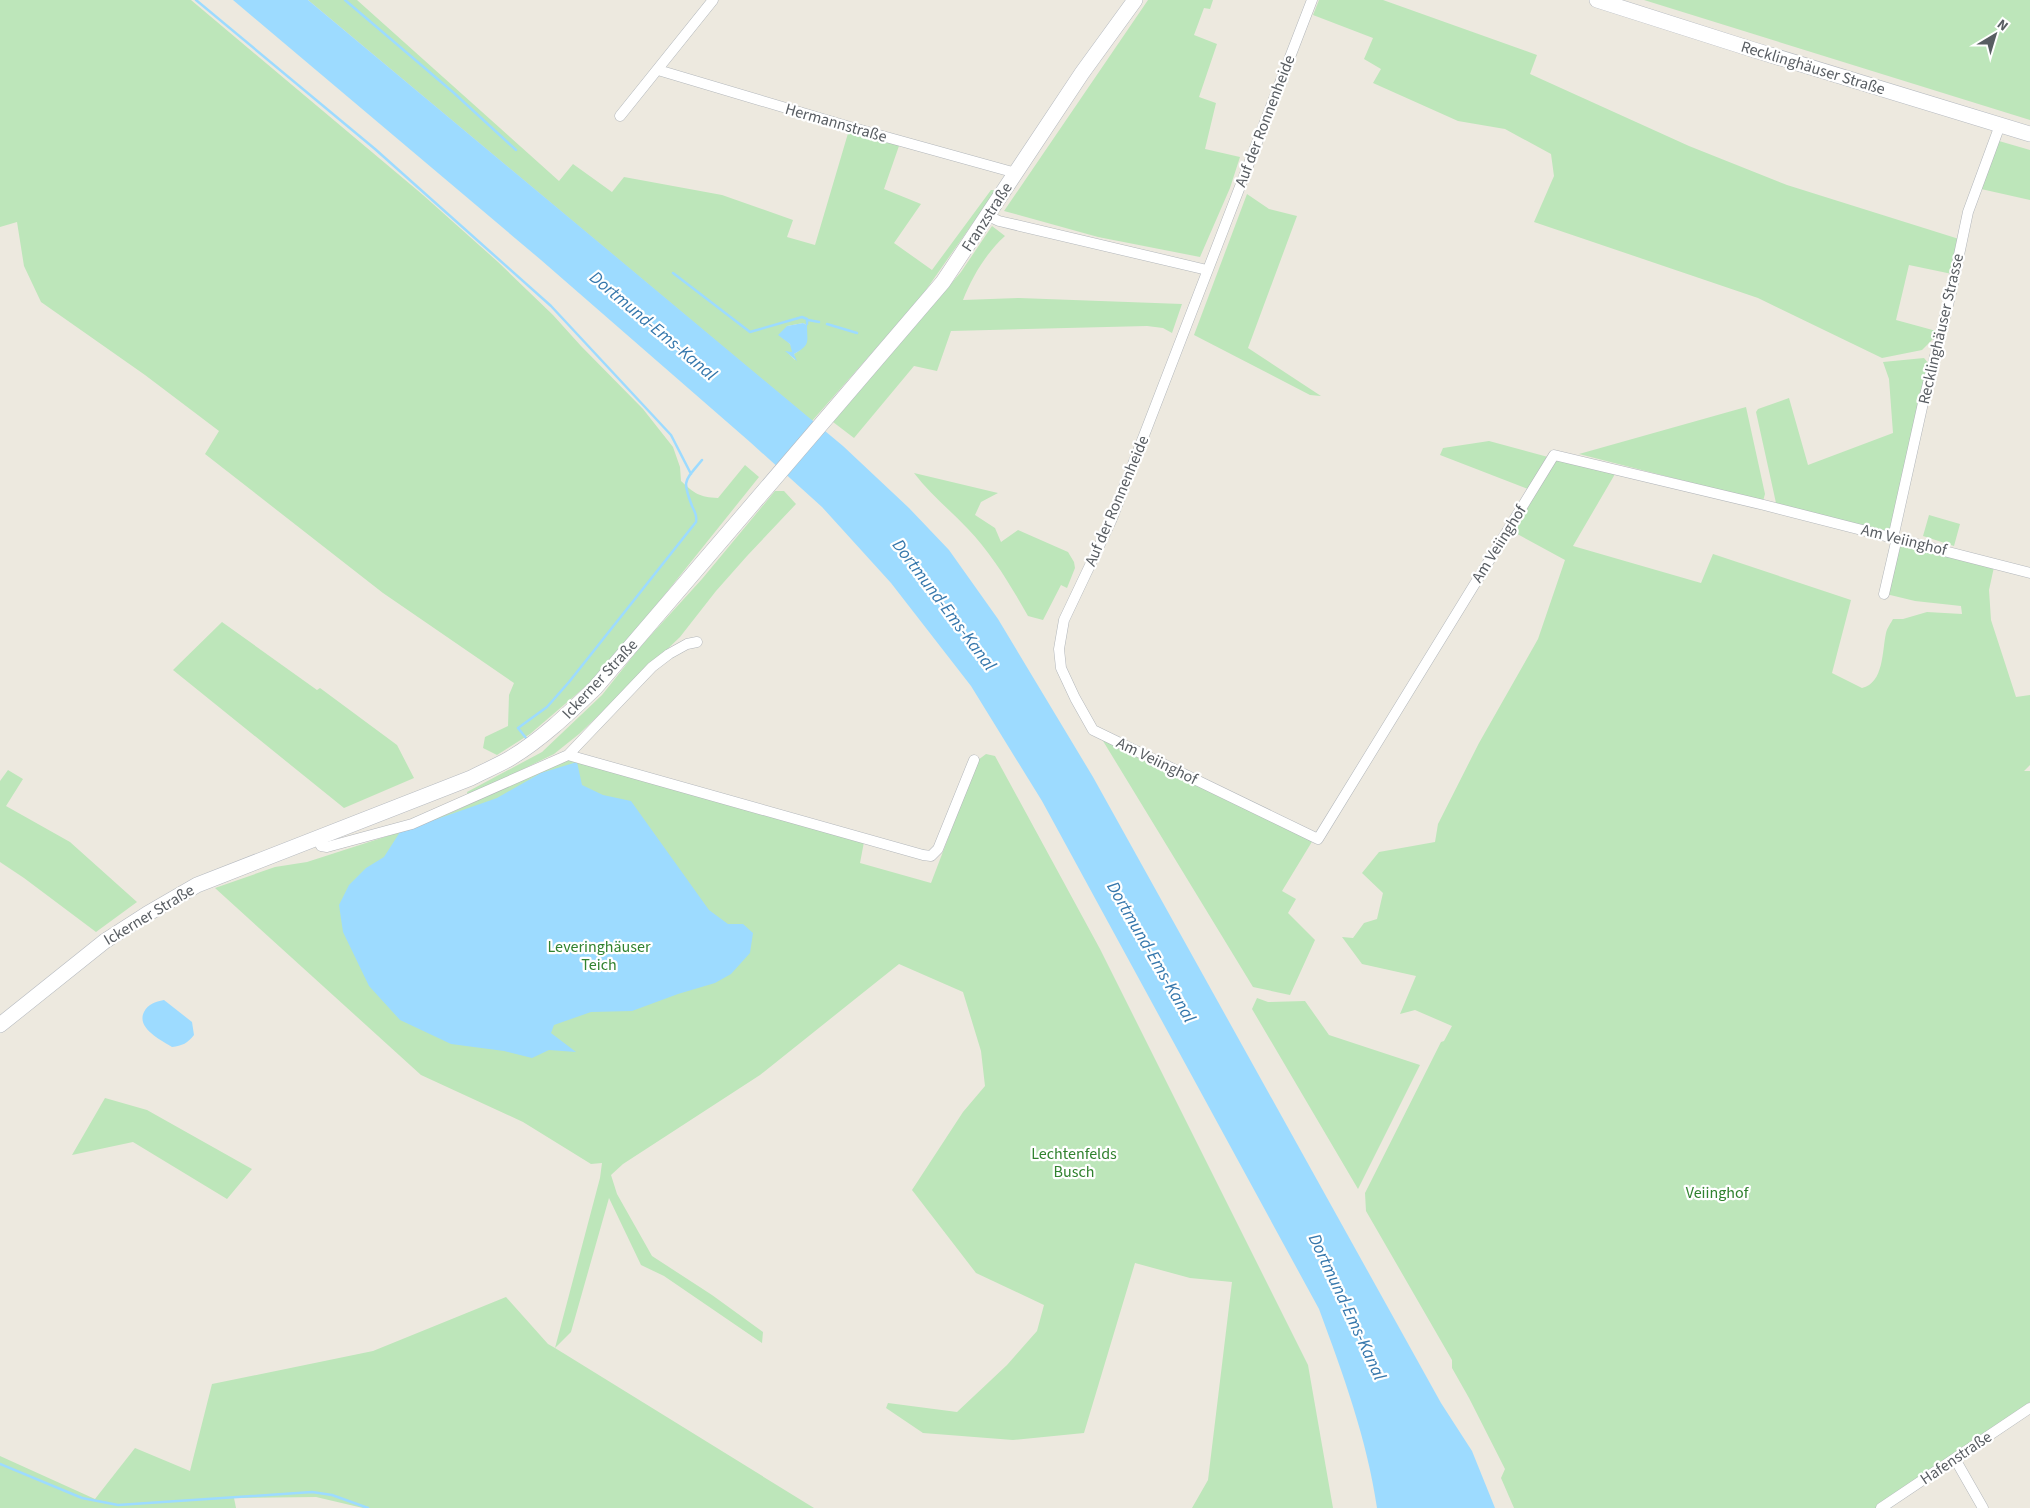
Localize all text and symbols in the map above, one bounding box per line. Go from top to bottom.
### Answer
north arrow [1970,10,2020,60]
text: N [1993,15,2012,36]
street label: Recklinghäuser Straße [1738,36,1888,100]
street label: Auf der Ronnenheide [1230,52,1300,190]
street label: Hermannstraße [783,98,890,148]
street label: Franzstraße [956,178,1018,256]
street label: Recklinghäuser Strasse [1913,251,1969,406]
water label: Dortmund-Ems-Kanal [584,265,722,387]
street label: Auf der Ronnenheide [1080,432,1154,570]
street label: Am Veiinghof [1466,500,1532,587]
street label: Am Veiinghof [1859,519,1951,562]
water label: Dortmund-Ems-Kanal [886,534,1002,677]
street label: Ickerner Straße [557,634,643,724]
street label: Am Veiinghof [1113,732,1202,791]
water label: Dortmund-Ems-Kanal [1100,877,1202,1028]
street label: Ickerner Straße [100,879,198,951]
park label: Leveringhäuser Teich [548,936,651,976]
park label: Lechtenfelds Busch [1031,1143,1117,1183]
park label: Veiinghof [1686,1182,1750,1204]
water label: Dortmund-Ems-Kanal [1302,1230,1392,1385]
street label: Hafenstraße [1916,1426,1996,1490]

